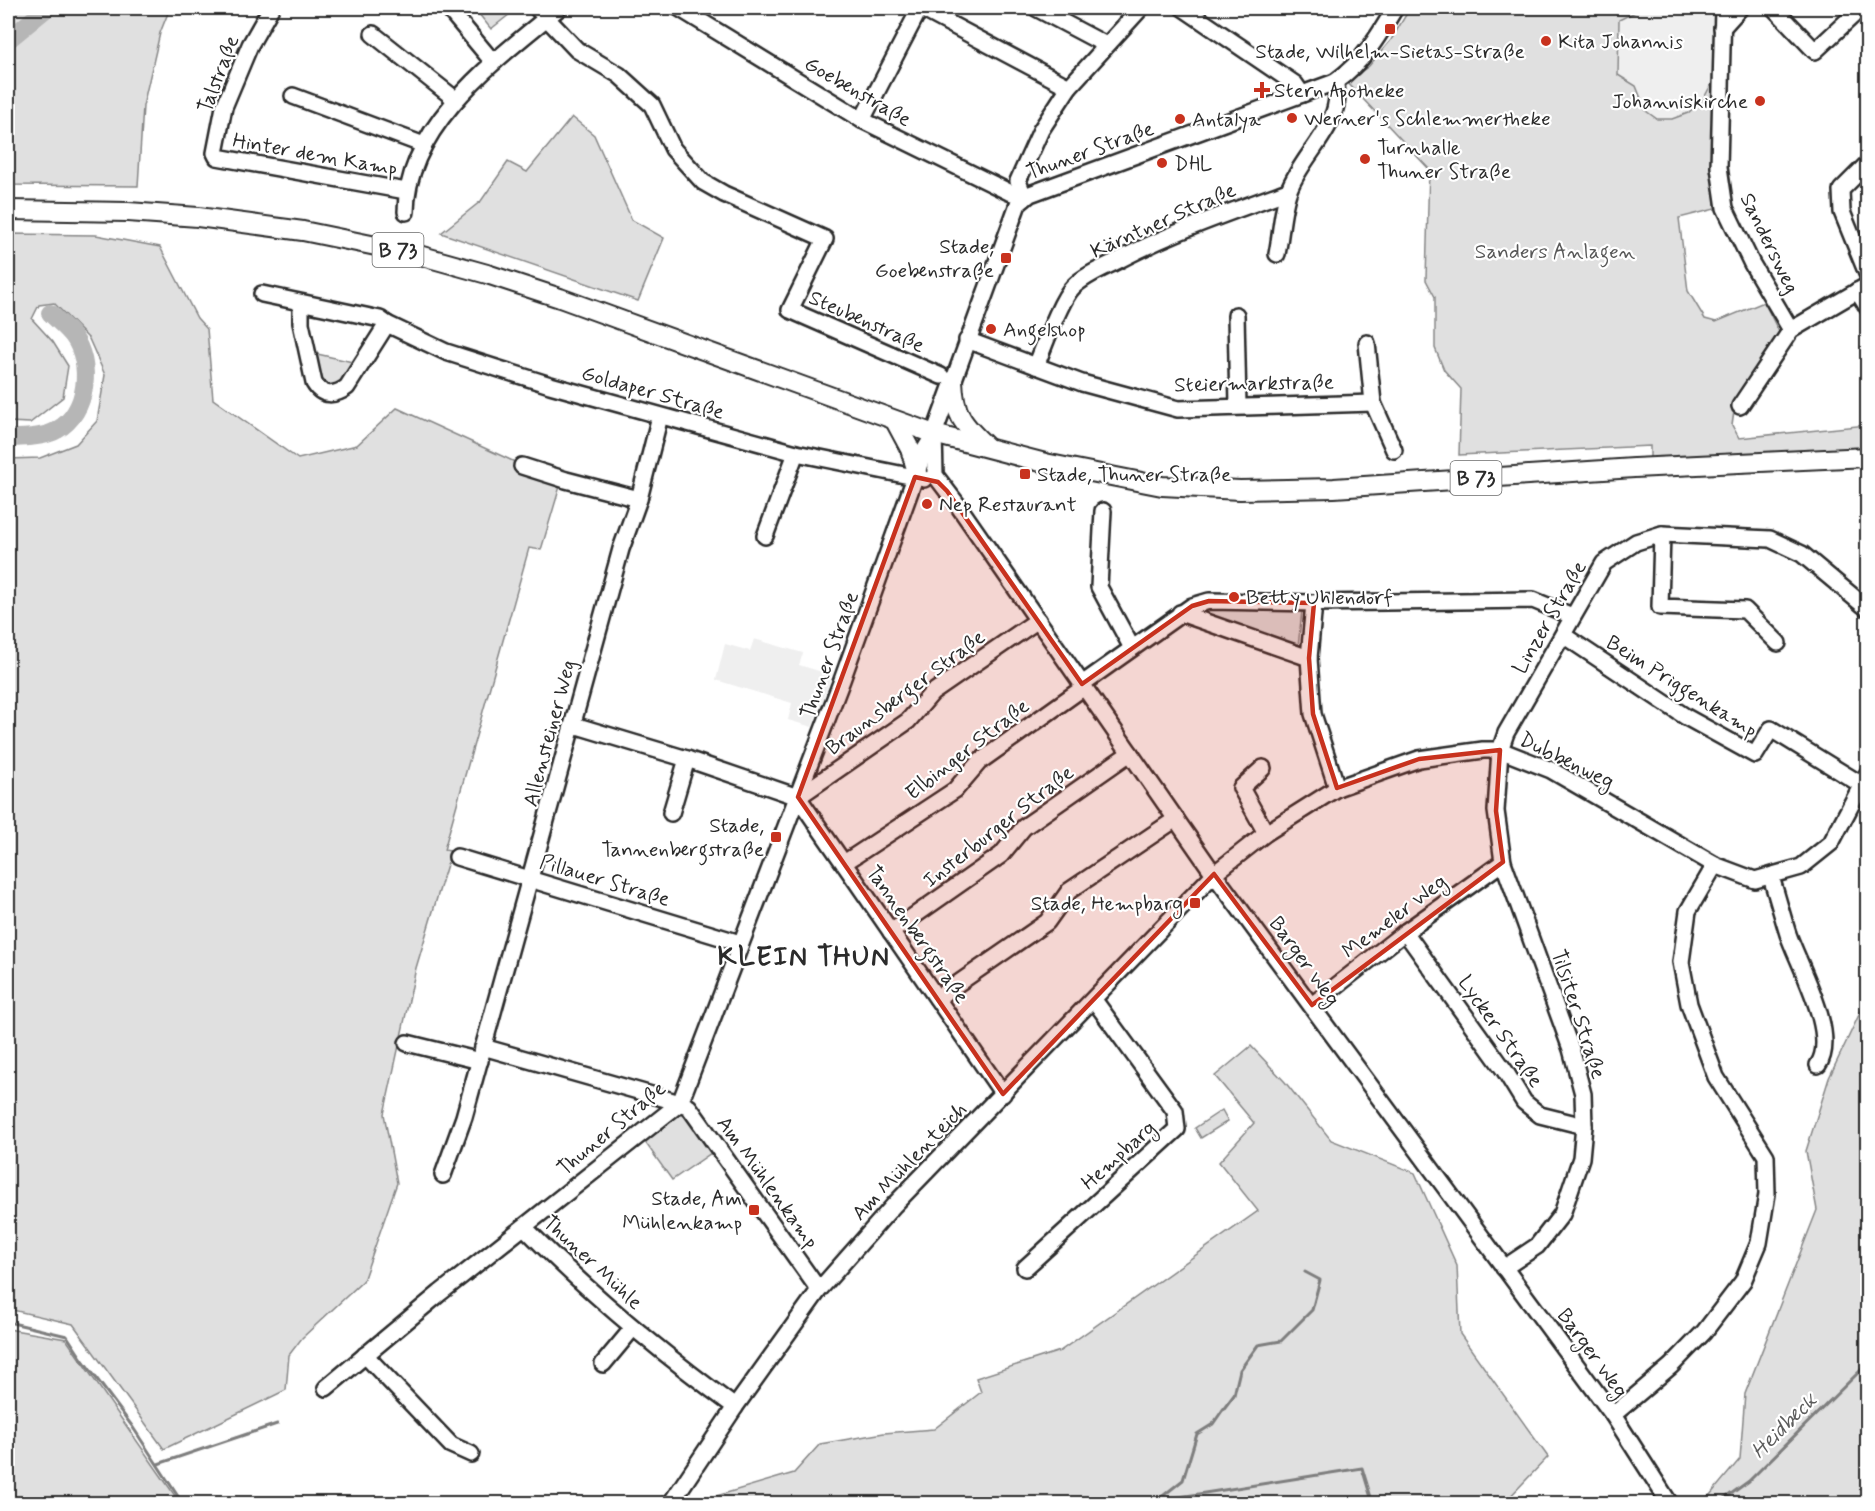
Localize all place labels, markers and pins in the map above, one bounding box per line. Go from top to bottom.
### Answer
marker: Stade, Wilhelm-Sietas-Straße [1383,22,1397,36]
place label: Kita Johannis [1558,28,1683,56]
marker: Kita Johannis [1539,34,1553,48]
place label: Stade, Wilhelm-Sietas-Straße [1255,38,1525,66]
place label: Stern Apotheke [1274,77,1405,106]
marker: Stern Apotheke [1255,83,1269,97]
place label: Johanniskirche [1612,88,1748,116]
marker: Johanniskirche [1753,94,1767,108]
place label: Werner's Schlemmertheke [1304,105,1551,133]
place label: Antalya [1192,106,1261,134]
marker: Werner's Schlemmertheke [1285,111,1299,125]
marker: Antalya [1173,112,1187,126]
place label: Turnhalle Thuner Straße [1377,134,1511,186]
place label: DHL [1174,150,1213,178]
marker: Turnhalle Thuner Straße [1358,152,1372,166]
marker: DHL [1155,156,1169,170]
place label: Stade, Goebenstraße [875,233,994,285]
marker: Stade, Goebenstraße [999,251,1013,265]
place label: Angelshop [1003,316,1086,346]
marker: Angelshop [984,322,998,336]
place label: Stade, Thuner Straße [1037,461,1231,489]
marker: Stade, Thuner Straße [1018,467,1032,481]
place label: Nep Restaurant [939,491,1077,519]
marker: Nep Restaurant [920,497,934,511]
place label: Betty Uhlendorf [1246,584,1393,612]
marker: Betty Uhlendorf [1227,590,1241,604]
place label: Stade, Tannenbergstraße [601,812,764,866]
marker: Stade, Tannenbergstraße [769,830,783,844]
place label: Stade, Hempbarg [1031,890,1183,919]
marker: Stade, Hempbarg [1188,896,1202,910]
place label: Stade, Am Mühlenkamp [622,1185,742,1237]
marker: Stade, Am Mühlenkamp [747,1203,761,1217]

